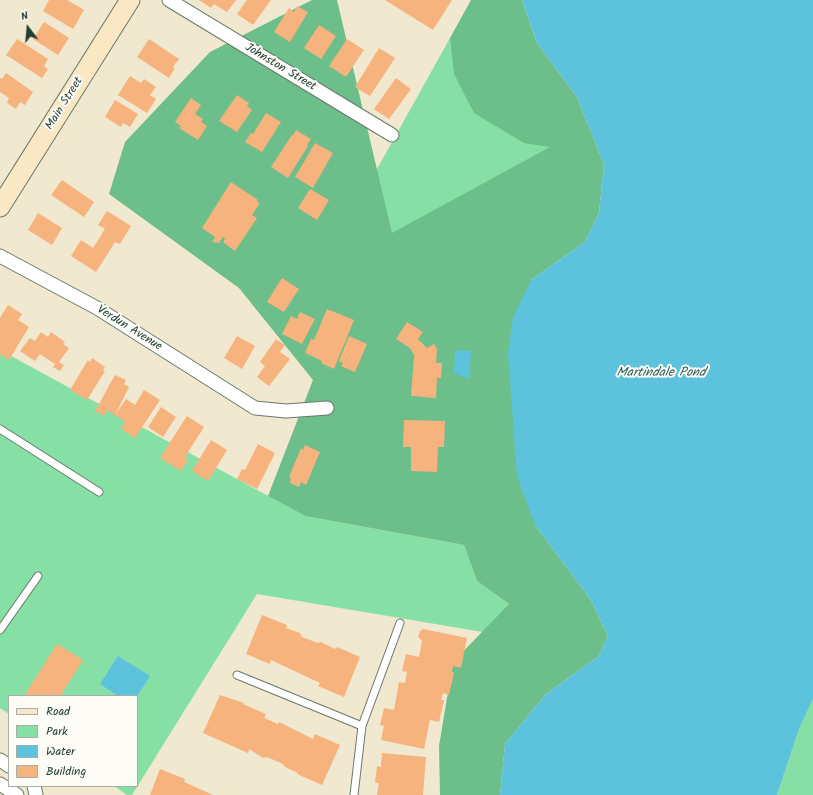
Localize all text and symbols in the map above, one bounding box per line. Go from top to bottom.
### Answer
text: N [19,7,31,26]
north arrow [8,8,48,48]
street label: Johnston Street [242,41,318,95]
street label: Main Street [43,75,87,133]
street label: Verdun Avenue [94,303,164,355]
water label: Martindale Pond [617,366,705,382]
legend [8,695,138,787]
text: Road [46,702,70,721]
text: Park [46,722,68,741]
text: Water [46,742,75,761]
text: Building [46,762,86,781]

